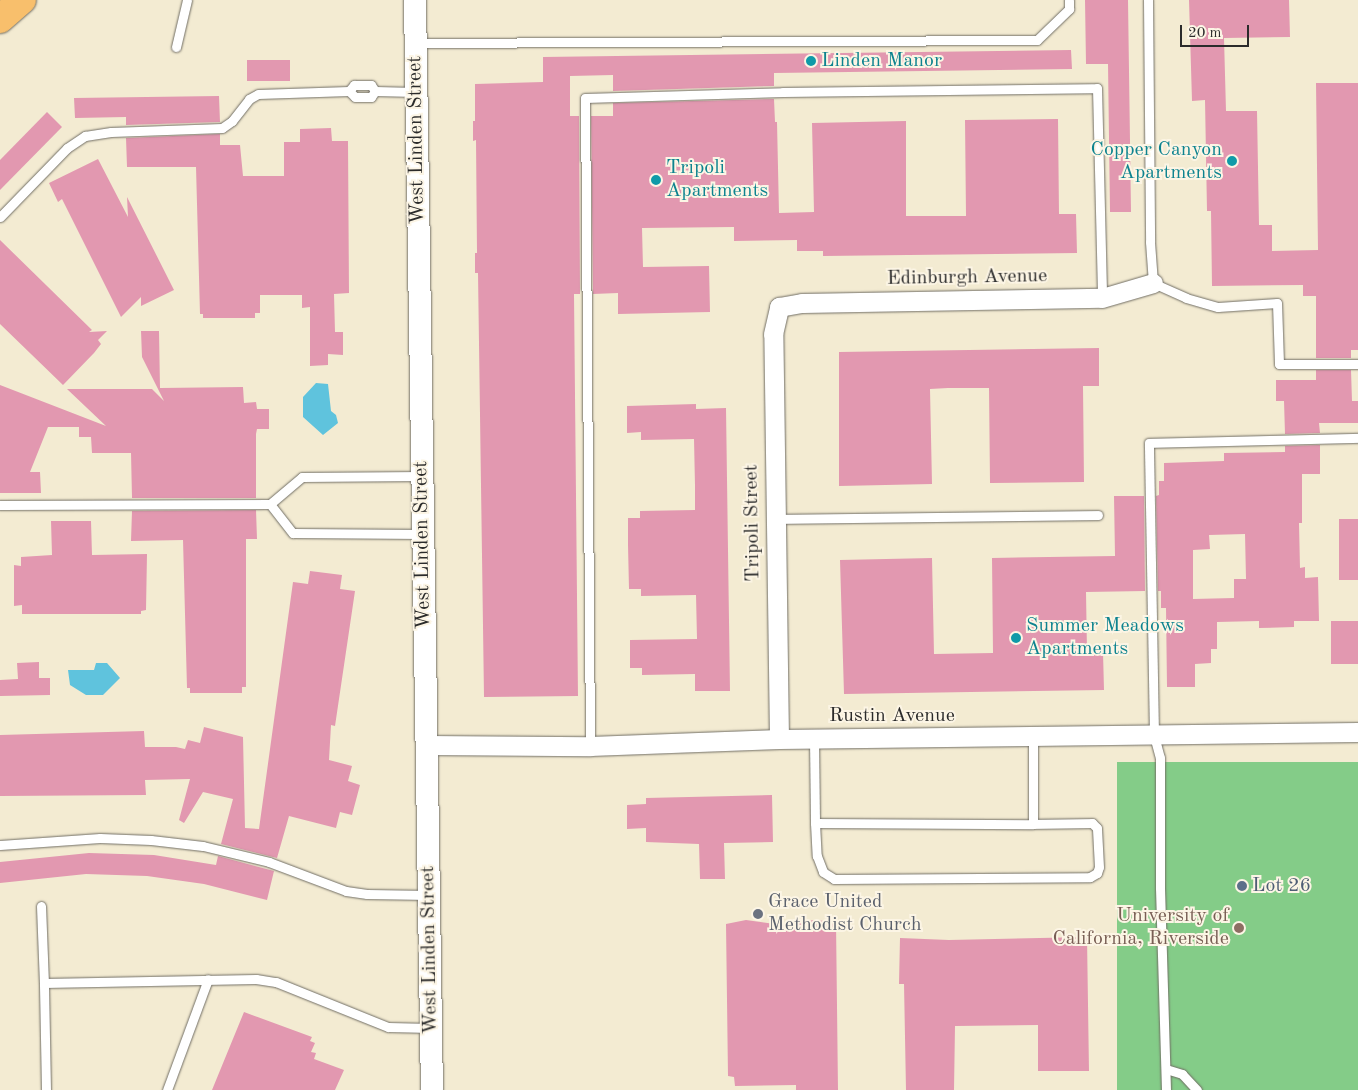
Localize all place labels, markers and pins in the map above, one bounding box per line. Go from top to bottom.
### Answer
place label: Linden Manor [821,49,942,73]
marker: Linden Manor [805,55,817,67]
place label: Copper Canyon Apartments [1091,138,1222,185]
marker: Copper Canyon Apartments [1226,155,1238,167]
place label: Tripoli Apartments [666,156,768,203]
marker: Tripoli Apartments [650,174,662,186]
place label: Summer Meadows Apartments [1026,614,1184,661]
marker: Summer Meadows Apartments [1010,632,1022,644]
place label: Lot 26 [1252,874,1311,898]
marker: Lot 26 [1236,880,1248,892]
place label: Grace United Methodist Church [768,890,922,937]
place label: University of California, Riverside [1052,904,1229,951]
marker: Grace United Methodist Church [752,908,764,920]
marker: University of California, Riverside [1233,922,1245,934]

